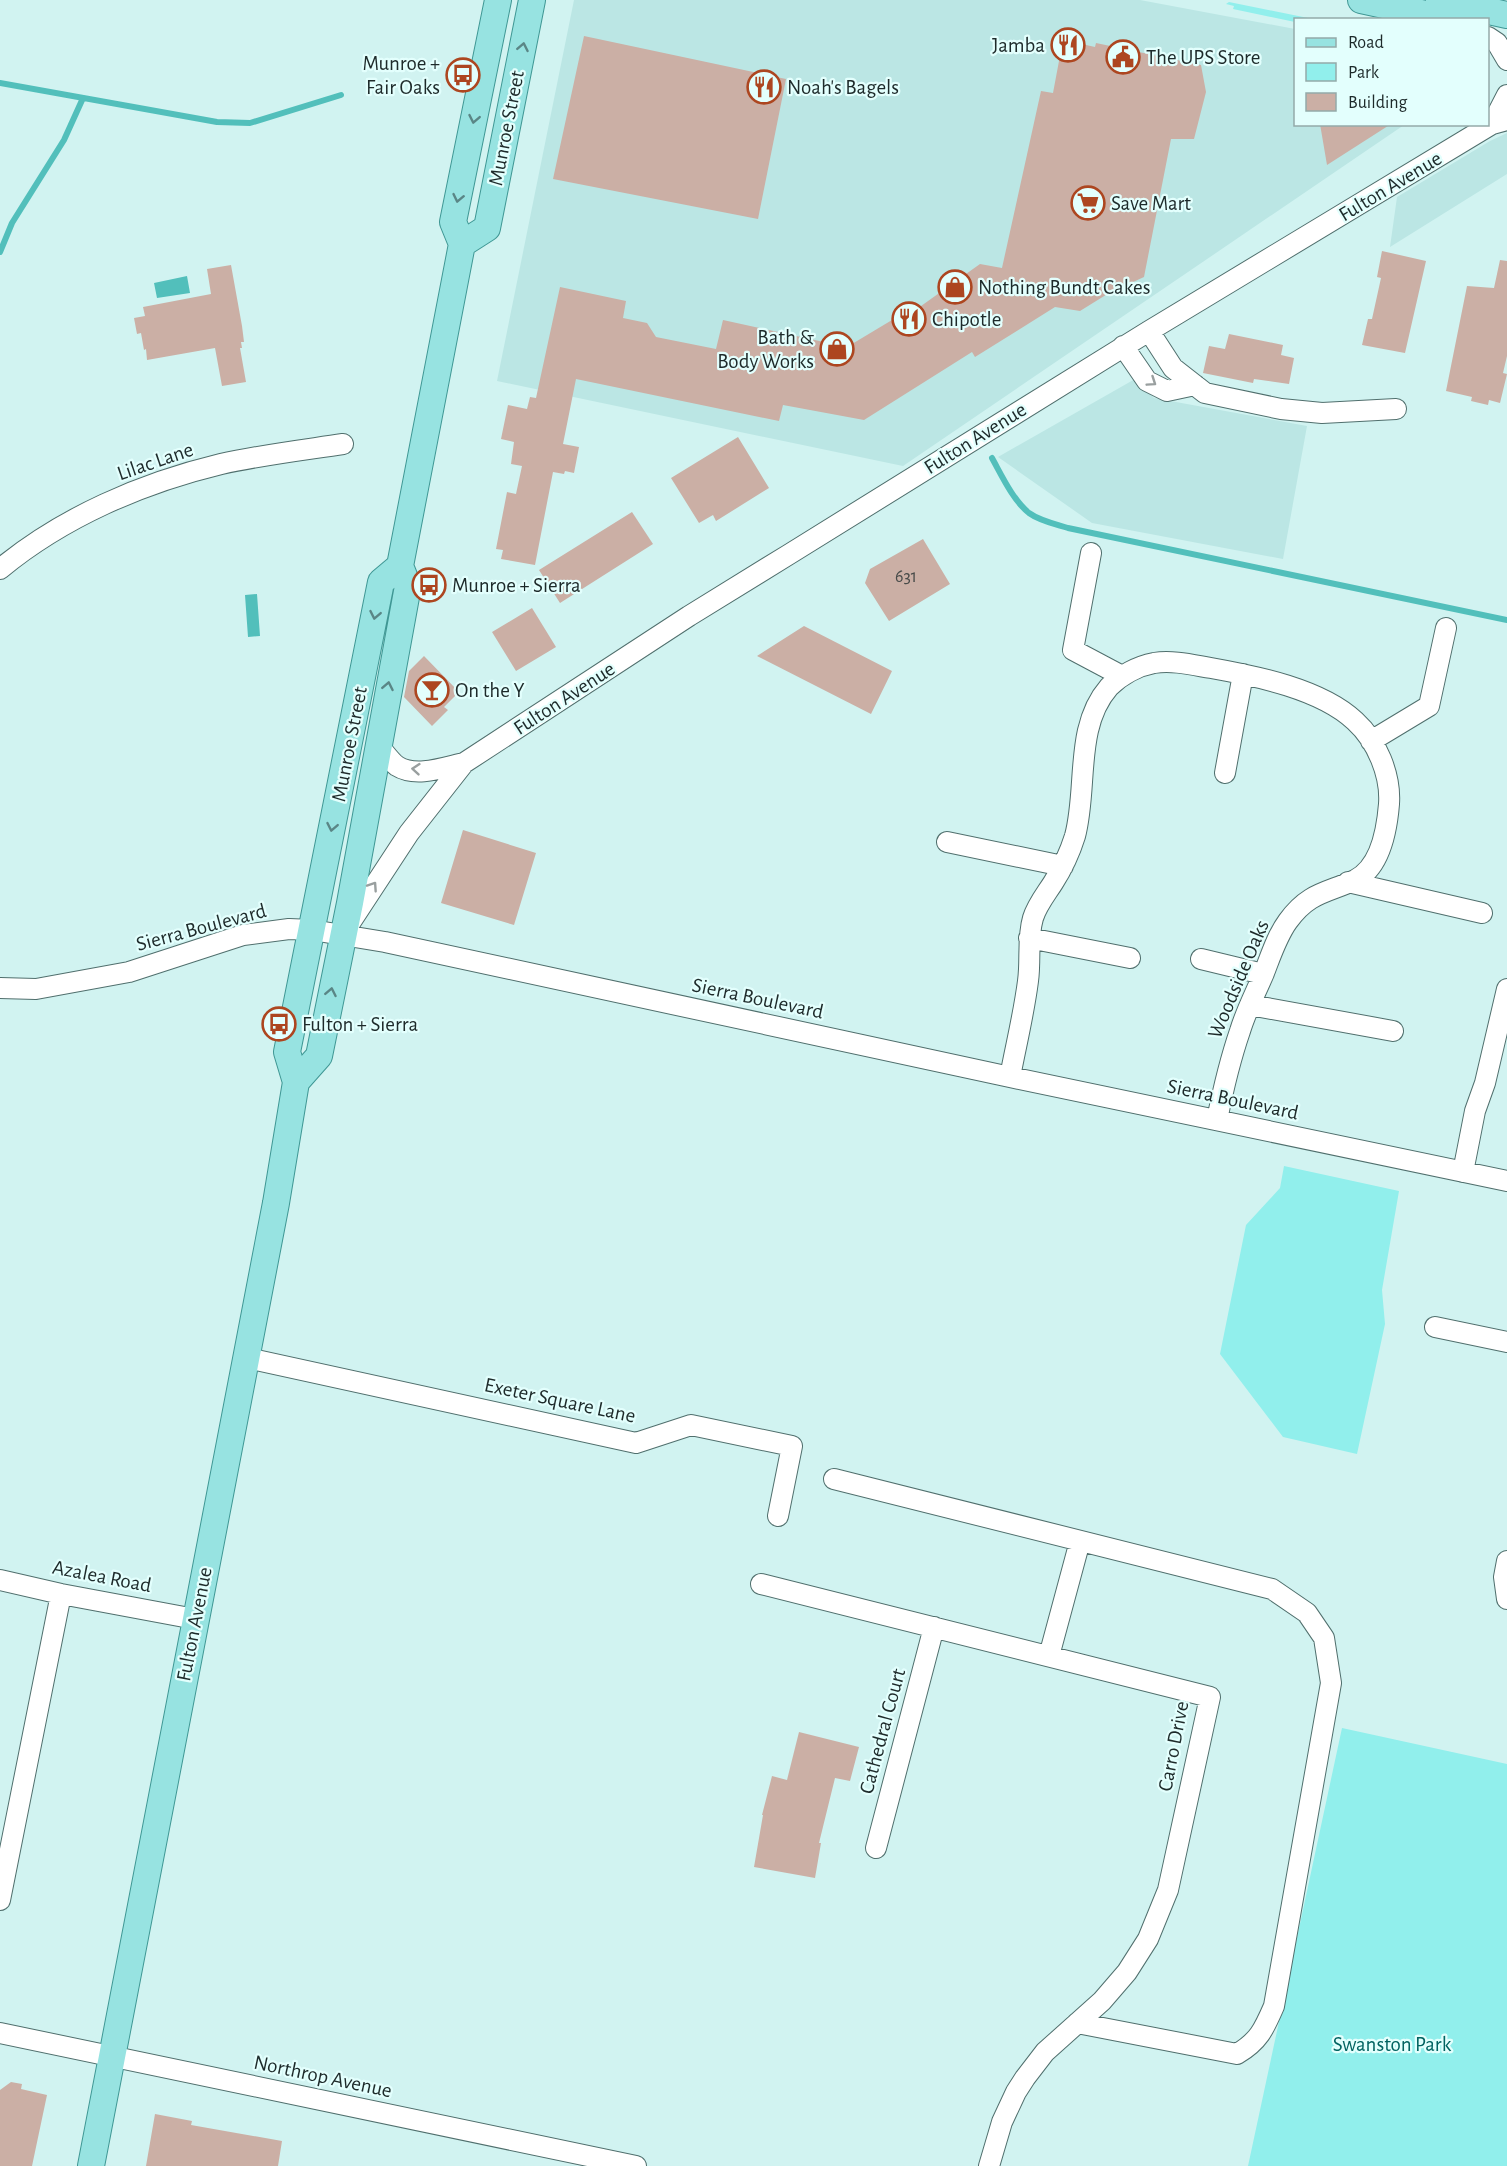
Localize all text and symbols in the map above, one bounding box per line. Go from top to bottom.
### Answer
legend [1294,18,1489,126]
restaurant icon: Jamba [1050,27,1086,63]
text: Road [1348,34,1384,52]
place label: Jamba [992,35,1045,56]
public building icon: The UPS Store [1105,39,1141,75]
one-way arrow [516,42,529,52]
place label: The UPS Store [1146,47,1260,68]
place label: Munroe + Fair Oaks [362,53,440,98]
bus stop icon: Munroe + Fair Oaks [445,57,481,93]
text: Park [1348,64,1380,82]
street label: Munroe Street [485,68,528,187]
restaurant icon: Noah's Bagels [746,69,782,105]
place label: Noah's Bagels [787,77,899,98]
text: Building [1348,94,1408,112]
one-way arrow [468,114,481,124]
street label: Fulton Avenue [1335,148,1445,225]
supermarket icon: Save Mart [1070,185,1106,221]
one-way arrow [452,192,465,202]
place label: Save Mart [1111,193,1191,214]
shop icon: Nothing Bundt Cakes [937,269,973,305]
place label: Nothing Bundt Cakes [978,277,1150,298]
restaurant icon: Chipotle [891,301,927,337]
place label: Chipotle [932,309,1002,330]
place label: Bath & Body Works [717,327,814,372]
shop icon: Bath & Body Works [819,331,855,367]
one-way arrow [1146,375,1157,386]
street label: Fulton Avenue [920,399,1030,478]
street label: Lilac Lane [114,439,196,484]
bus stop icon: Munroe + Sierra [411,567,447,603]
house number: 631 [895,568,917,586]
place label: Munroe + Sierra [452,575,581,596]
one-way arrow [369,610,382,620]
street label: Fulton Avenue [510,658,619,739]
bar icon: On the Y [414,672,450,708]
place label: On the Y [455,680,525,701]
one-way arrow [381,682,394,692]
street label: Munroe Street [328,684,371,803]
one-way arrow [412,763,421,776]
one-way arrow [326,822,339,832]
one-way arrow [366,881,377,892]
street label: Sierra Boulevard [134,900,269,955]
street label: Woodside Oaks [1204,917,1273,1042]
street label: Sierra Boulevard [690,974,826,1023]
one-way arrow [324,987,337,997]
bus stop icon: Fulton + Sierra [261,1006,297,1042]
place label: Fulton + Sierra [302,1014,418,1035]
street label: Sierra Boulevard [1165,1075,1301,1124]
street label: Exeter Square Lane [482,1374,637,1427]
street label: Azalea Road [51,1557,153,1596]
street label: Fulton Avenue [173,1565,216,1683]
street label: Cathedral Court [856,1666,909,1796]
street label: Carro Drive [1154,1699,1193,1793]
park label: Swanston Park [1333,2034,1452,2055]
street label: Northrop Avenue [252,2052,394,2101]

